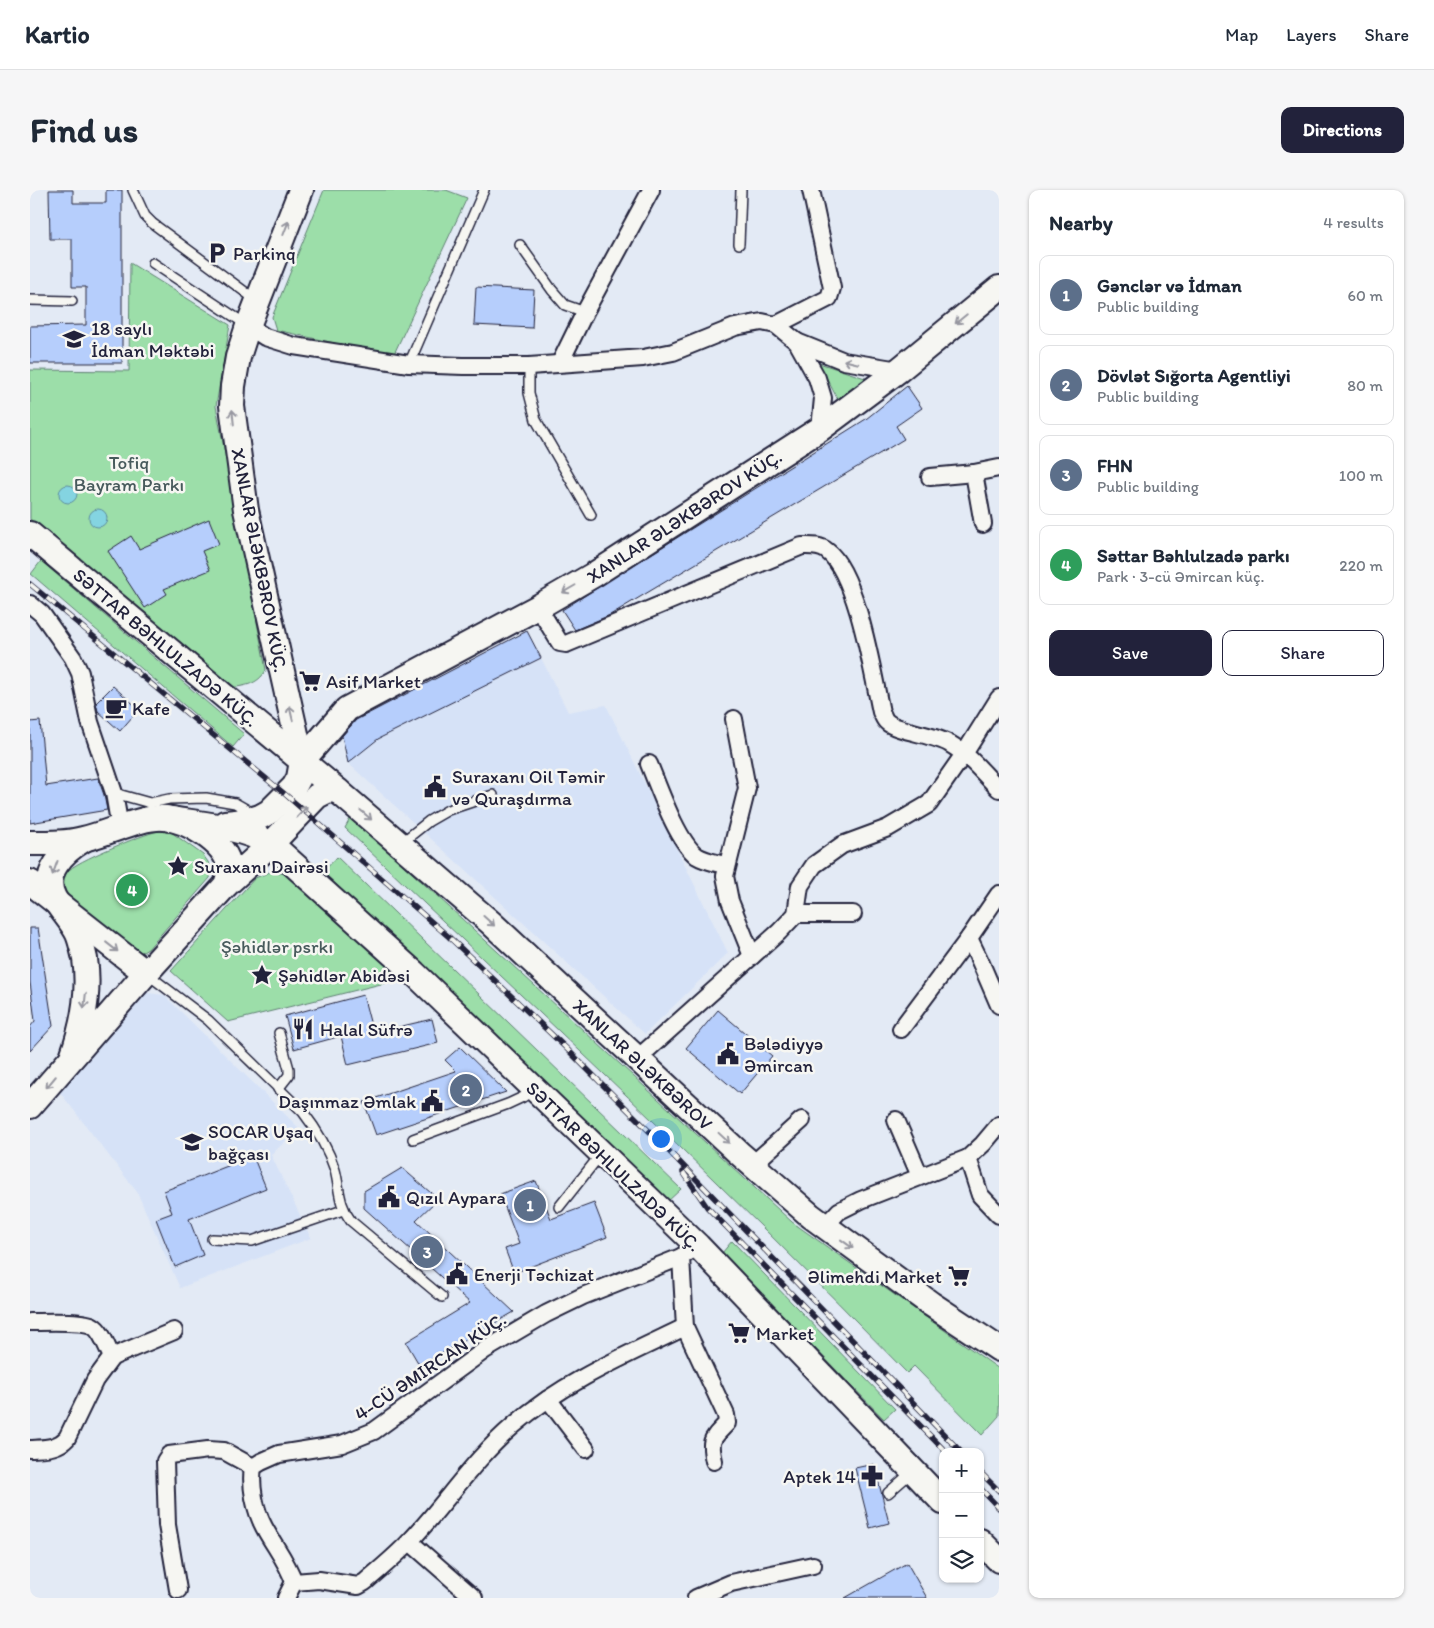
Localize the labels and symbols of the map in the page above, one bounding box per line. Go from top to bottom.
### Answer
one-way arrow [282,221,291,237]
parking icon: Parkinq [204,240,230,266]
place label: Parkinq [233,242,296,265]
one-way arrow [955,313,968,324]
place label: 18 saylı İdman Məktəbi [91,317,214,362]
school or university icon: 18 saylı İdman Məktəbi [61,326,87,352]
one-way arrow [843,357,859,366]
one-way arrow [229,409,238,425]
street label: XANLAR ƏLƏKBƏROV KÜÇ. [582,445,786,588]
street label: XANLAR ƏLƏKBƏROV KÜÇ. [226,446,293,674]
park label: Tofiq Bayram Parkı [74,451,184,496]
street label: SƏTTAR BƏHLULZADƏ KÜÇ. [68,563,263,732]
one-way arrow [562,585,576,595]
supermarket icon: Asif Market [297,668,323,694]
place label: Asif Market [326,670,421,693]
cafe icon: Kafe [103,695,129,721]
place label: Kafe [132,697,170,720]
one-way arrow [286,706,295,722]
place label: Suraxanı Oil Təmir və Quraşdırma [452,765,606,810]
public building icon: Suraxanı Oil Təmir və Quraşdırma [422,774,448,800]
one-way arrow [296,805,308,818]
one-way arrow [359,809,372,820]
place icon: Suraxanı Dairəsi [165,853,191,879]
place label: Suraxanı Dairəsi [194,855,329,878]
one-way arrow [50,860,59,875]
pin: 4 [116,871,148,909]
one-way arrow [482,915,495,927]
park label: Şəhidlər psrkı [221,935,333,958]
one-way arrow [105,942,119,952]
place icon: Şəhidlər Abidəsi [249,962,275,988]
place label: Şəhidlər Abidəsi [278,964,410,987]
one-way arrow [80,993,90,1009]
street label: XANLAR ƏLƏKBƏROV [568,994,717,1135]
restaurant icon: Halal Süfrə [290,1016,316,1042]
place label: Halal Süfrə [320,1018,413,1041]
place label: Bələdiyyə Əmircan [744,1032,823,1077]
public building icon: Bələdiyyə Əmircan [715,1041,741,1067]
pin: 2 [450,1071,482,1109]
one-way arrow [45,1075,57,1088]
street label: SƏTTAR BƏHLULZADƏ KÜÇ. [521,1077,706,1256]
public building icon: Daşınmaz Əmlak [419,1088,445,1114]
place label: Daşınmaz Əmlak [278,1090,416,1113]
place label: SOCAR Uşaq bağçası [208,1120,314,1165]
your location [648,1126,674,1152]
school or university icon: SOCAR Uşaq bağçası [179,1129,205,1155]
one-way arrow [717,1132,730,1144]
public building icon: Qızıl Aypara [376,1184,402,1210]
place label: Qızıl Aypara [406,1186,506,1209]
pin: 1 [514,1186,546,1224]
pin: 3 [411,1233,443,1271]
one-way arrow [840,1239,854,1249]
public building icon: Enerji Təchizat [444,1261,470,1287]
place label: Enerji Təchizat [474,1263,594,1286]
supermarket icon: Əlimehdi Market [946,1263,972,1289]
place label: Əlimehdi Market [807,1265,942,1288]
street label: 4-CÜ ƏMIRCAN KÜÇ. [350,1307,510,1426]
supermarket icon: Market [726,1320,752,1346]
place label: Market [756,1322,814,1345]
pharmacy icon: Aptek 14 [859,1463,885,1489]
place label: Aptek 14 [783,1465,856,1488]

